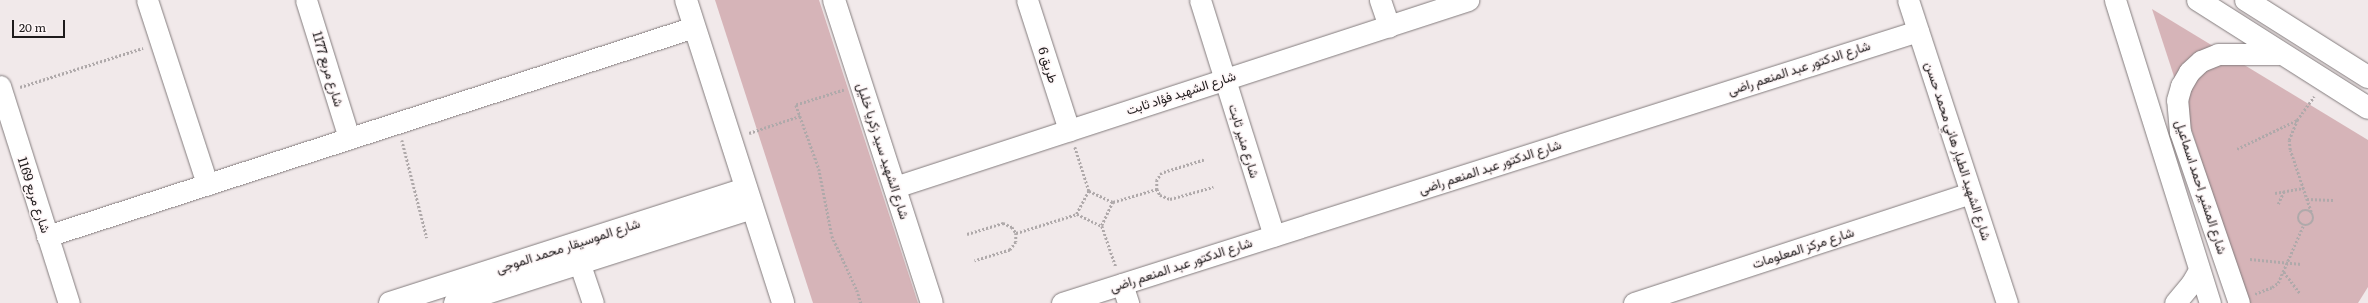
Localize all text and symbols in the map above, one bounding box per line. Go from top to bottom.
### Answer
scale bar [14,12,67,38]
text: 20 m [19,18,46,36]
street label: شارع مربع 1177 [309,29,347,109]
street label: شارع الدكتور عبد المنعم راضى [1726,38,1872,98]
street label: طريق 6 [1035,45,1061,85]
street label: شارع الشهيد الطيار هاني محمد حسن [1922,60,1994,242]
street label: شارع الشهيد فؤاد ثابت [1124,68,1238,118]
street label: شارع الشهيد سيد زكريا خليل [854,81,912,221]
street label: شارع منير ثابت [1225,102,1263,180]
street label: شارع المشير احمد اسماعيل [2172,118,2230,256]
street label: شارع الدكتور عبد المنعم راضى [1417,137,1563,197]
street label: شارع مربع 1169 [14,155,54,235]
street label: شارع الموسيقار محمد الموجى [494,215,642,277]
street label: شارع مركز المعلومات [1750,224,1856,272]
street label: شارع الدكتور عبد المنعم راضى [1108,235,1254,295]

